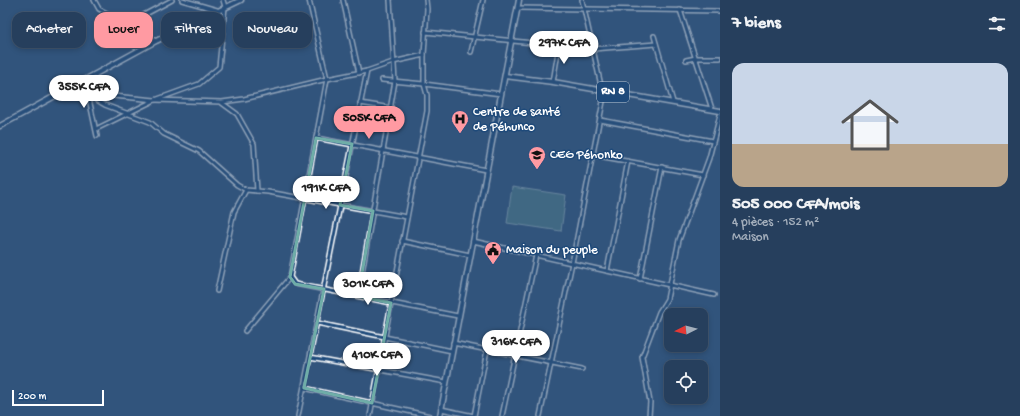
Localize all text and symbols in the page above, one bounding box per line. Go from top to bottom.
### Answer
chip: Acheter [12,12,86,48]
chip: Louer [94,12,153,48]
chip: Filtres [161,12,225,48]
chip: Nouveau [233,12,312,48]
icon: filters [986,13,1008,35]
text: 7 biens [732,14,781,34]
pin: 297K CFA [523,31,605,65]
text: 297K CFA [538,36,590,51]
pin: 355K CFA [43,75,125,109]
text: 355K CFA [58,80,110,95]
road number: RN 8 [597,82,629,102]
icon: home [834,89,906,161]
place label: Centre de santé de Péhunco [473,105,561,135]
pin: 505K CFA [328,106,410,140]
hospital icon: Centre de santé de Péhunco [450,109,470,134]
text: 505K CFA [343,111,395,126]
school or university icon: CEG Péhonko [527,145,547,170]
place label: CEG Péhonko [550,148,623,163]
pin: 191K CFA [285,176,367,210]
text: 191K CFA [302,181,350,196]
text: 505 000 CFA/mois [732,195,859,215]
text: 4 pièces · 152 m² [732,215,819,230]
text: Maison [732,230,769,245]
public building icon: Maison du peuple [483,240,503,265]
place label: Maison du peuple [506,243,598,258]
pin: 301K CFA [327,272,409,306]
text: 301K CFA [343,277,394,292]
north arrow [664,308,708,352]
map controls [664,308,708,404]
pin: 316K CFA [475,330,557,364]
text: 316K CFA [491,335,541,350]
pin: 410K CFA [336,343,418,377]
text: 410K CFA [352,348,402,363]
button: locate [664,360,708,404]
scale bar [12,388,104,407]
text: 200 m [18,391,46,403]

